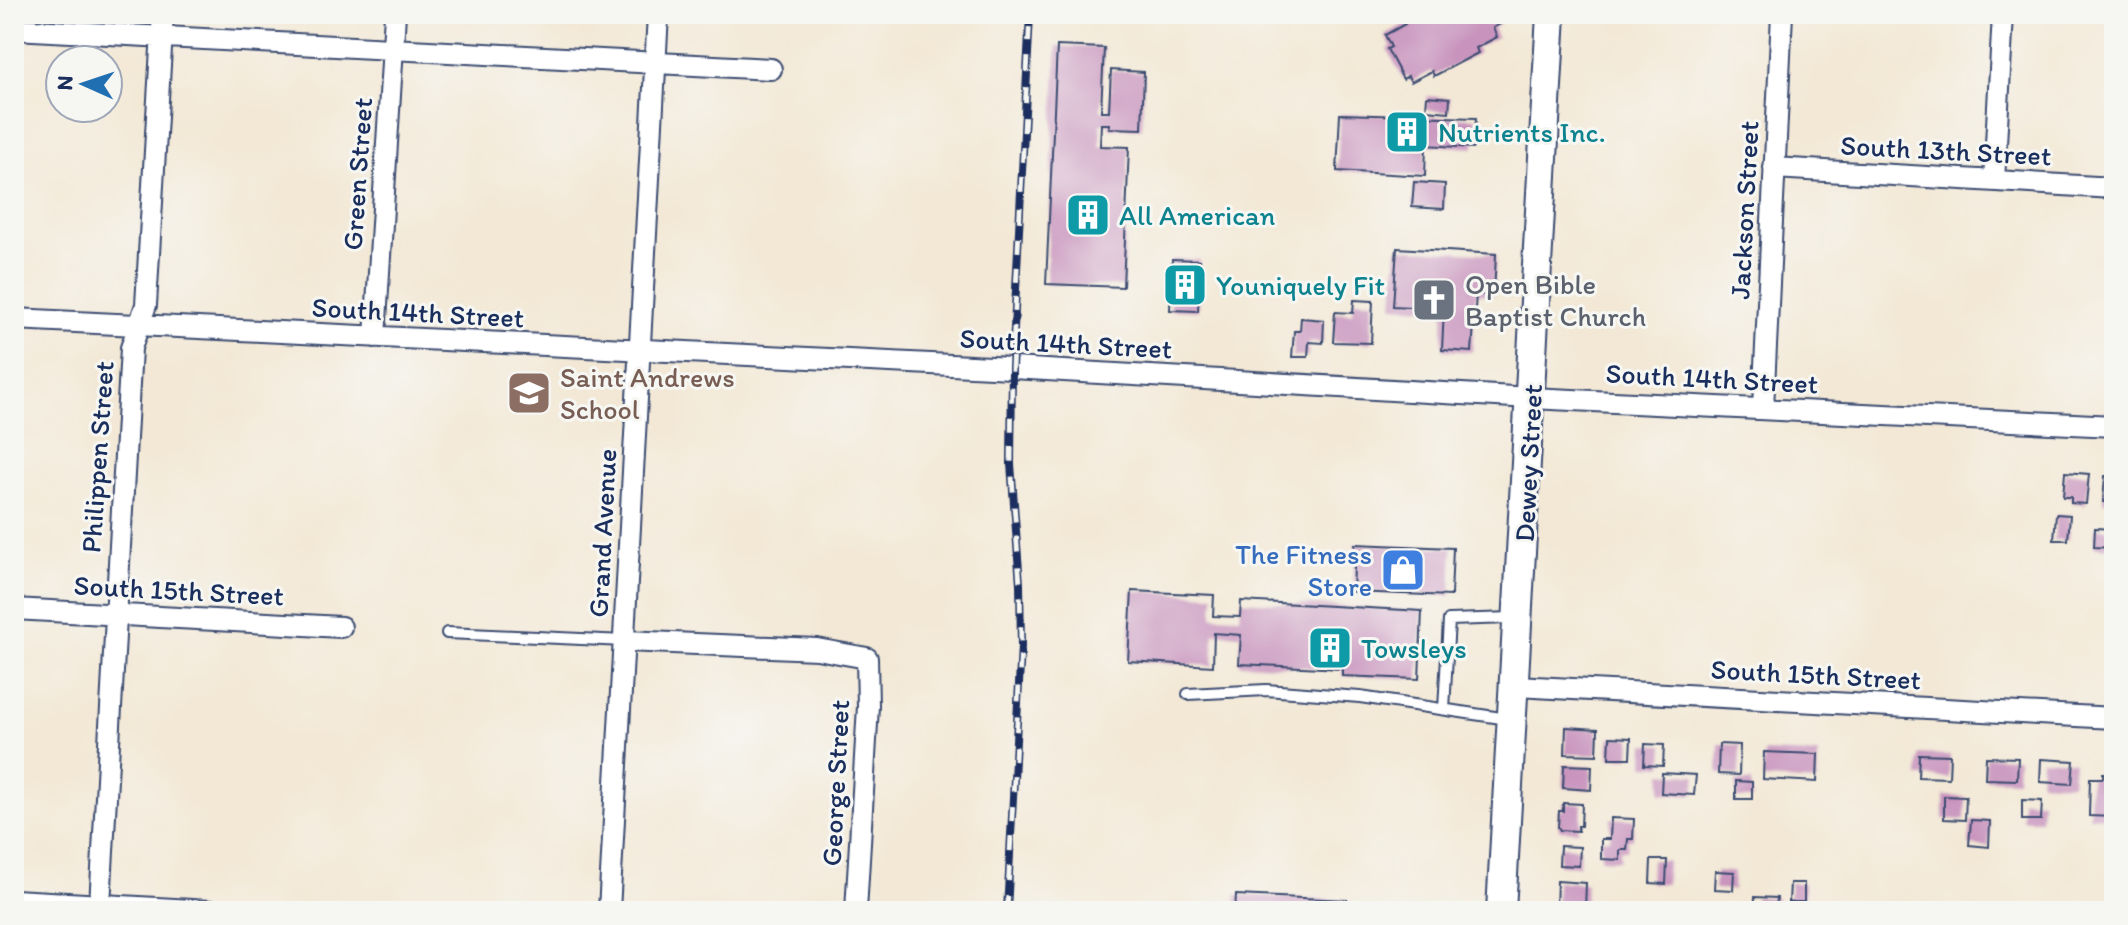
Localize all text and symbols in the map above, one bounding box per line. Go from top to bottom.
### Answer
north arrow [44,44,124,124]
text: N [51,75,78,91]
street label: Green Street [335,96,379,252]
building icon: Nutrients Inc. [1383,108,1431,156]
place label: Nutrients Inc. [1438,115,1606,149]
street label: Jackson Street [1722,120,1766,300]
street label: South 13th Street [1840,127,2052,173]
building icon: All American [1064,191,1112,239]
place label: All American [1119,198,1275,232]
building icon: Youniquely Fit [1161,261,1209,309]
place label: Open Bible Baptist Church [1465,267,1646,333]
place label: Youniquely Fit [1216,268,1385,302]
church icon: Open Bible Baptist Church [1410,276,1458,324]
street label: South 14th Street [311,289,525,335]
street label: South 14th Street [959,320,1173,366]
street label: South 14th Street [1605,355,1819,401]
street label: Philippen Street [73,360,121,554]
place label: Saint Andrews School [560,360,735,426]
school or university icon: Saint Andrews School [505,369,553,417]
street label: Dewey Street [1507,383,1549,543]
street label: Grand Avenue [581,448,623,618]
place label: The Fitness Store [1235,537,1372,603]
shop icon: The Fitness Store [1379,546,1427,594]
street label: South 15th Street [73,568,285,612]
building icon: Towsleys [1306,624,1354,672]
place label: Towsleys [1361,631,1467,665]
street label: South 15th Street [1710,652,1922,696]
street label: George Street [814,699,856,867]

